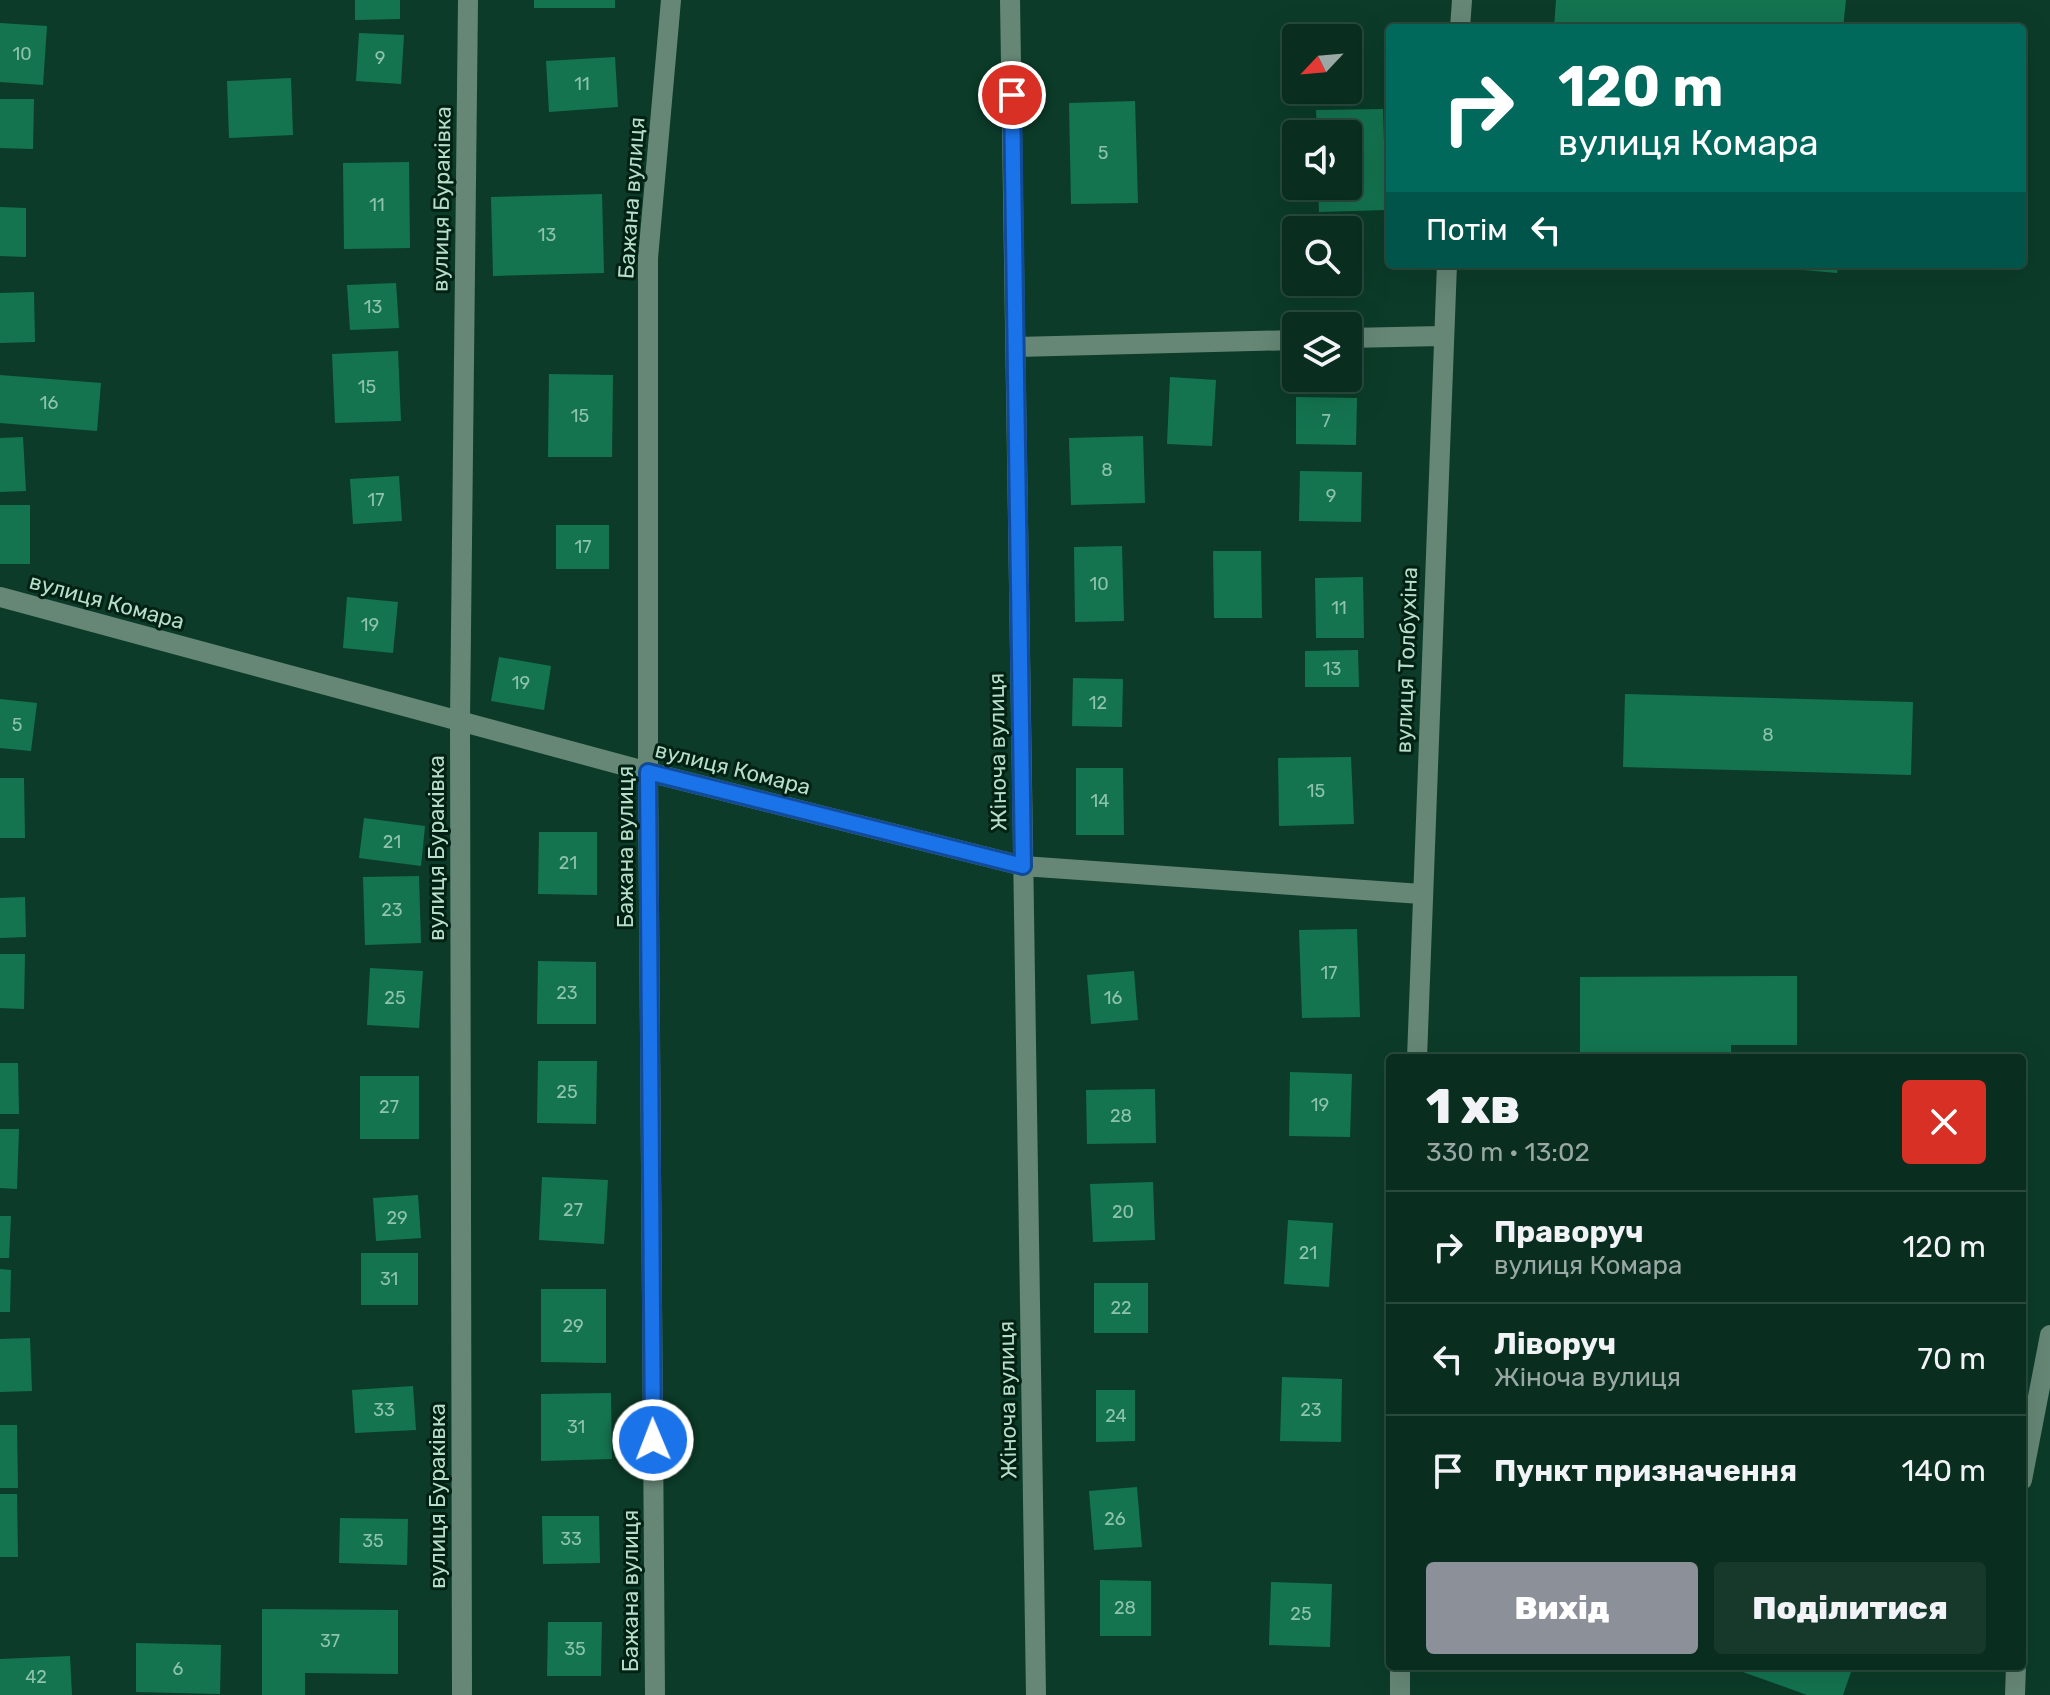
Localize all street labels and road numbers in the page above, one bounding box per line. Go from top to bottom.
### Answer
street label: вулиця Бураківка [426,106,457,292]
street label: Бажана вулиця [612,116,651,280]
street label: вулиця Толбухіна [1390,566,1423,754]
street label: вулиця Комара [26,568,187,635]
street label: Жіноча вулиця [983,673,1012,831]
street label: вулиця Комара [652,736,813,801]
street label: вулиця Бураківка [423,755,450,941]
street label: Бажана вулиця [612,766,639,928]
street label: Жіноча вулиця [993,1321,1022,1479]
street label: вулиця Бураківка [424,1403,451,1589]
street label: Бажана вулиця [617,1510,644,1672]

